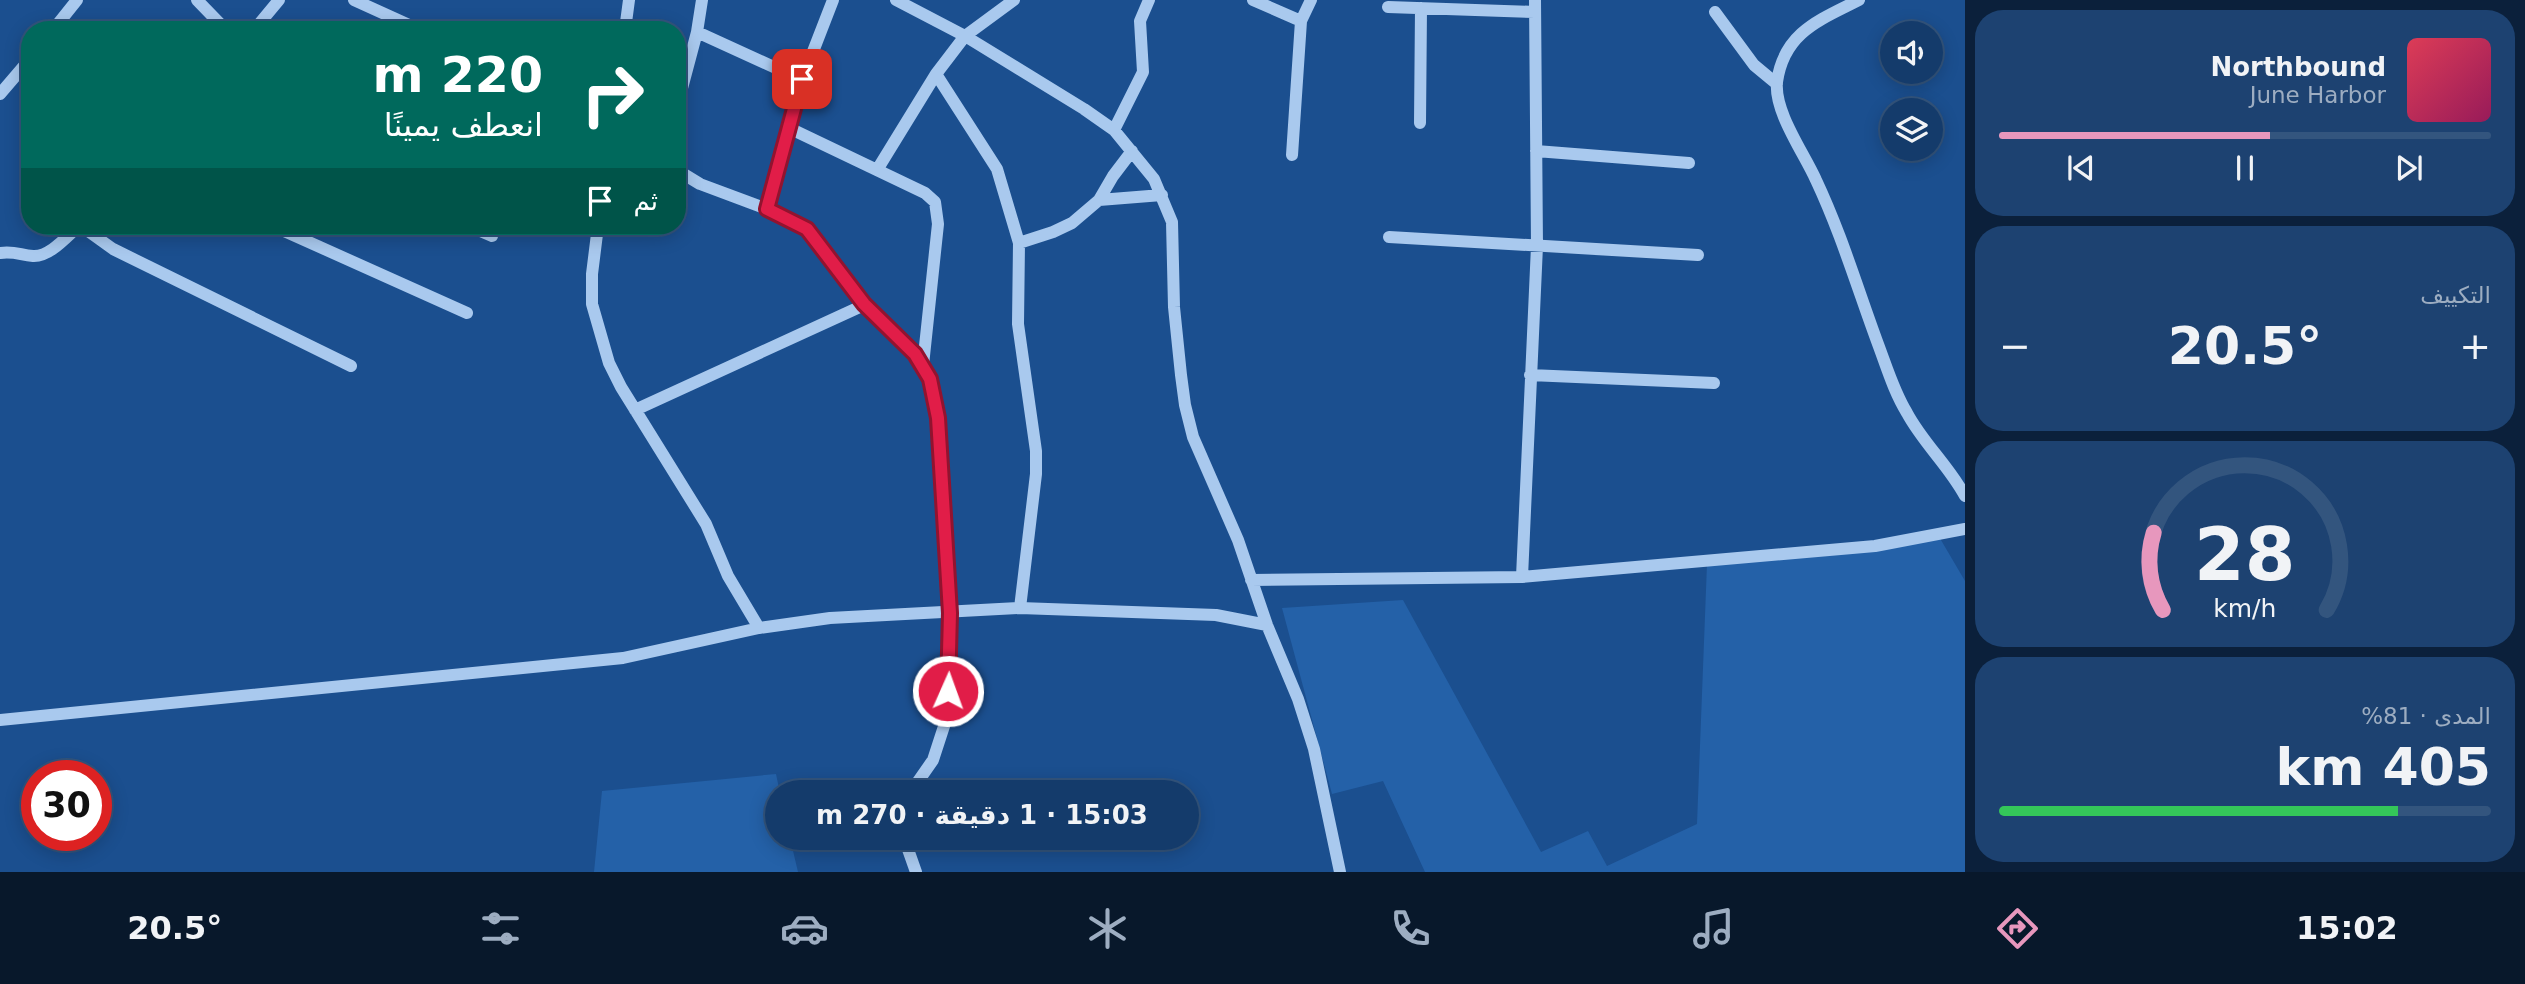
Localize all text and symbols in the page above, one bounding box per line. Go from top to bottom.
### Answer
map controls [1880,21,1943,161]
button: sound [1880,21,1943,84]
text: 220 m [373,47,543,104]
icon: right [567,49,658,140]
pin [772,49,832,109]
text: Northbound [2211,52,2386,82]
icon: arrive [783,60,821,98]
text: June Harbor [2250,82,2386,108]
button: layers [1880,98,1943,161]
text: انعطف يمينًا [384,106,543,144]
icon: previous [2062,149,2100,187]
icon: pause [2226,149,2264,187]
icon: next [2390,149,2428,187]
icon: arrive [581,182,619,220]
text: ثم [633,186,658,216]
text: التكييف [2420,282,2491,308]
text: 20.5° [2168,316,2322,376]
text: − [1999,324,2031,368]
text: + [2459,324,2491,368]
text: 28 [2194,512,2296,597]
text: km/h [2213,594,2277,623]
position arrow [911,654,985,728]
text: المدى · 81% [2361,703,2491,729]
text: 405 km [2276,737,2491,797]
speed limit sign: 30 [21,760,112,851]
text: 15:03 · 1 دقيقة · 270 m [816,800,1148,830]
icon: filters [476,904,525,953]
icon: car [780,904,829,953]
icon: climate [1083,904,1132,953]
icon: phone [1386,904,1435,953]
icon: music [1689,904,1738,953]
icon: directions [1993,904,2042,953]
text: 20.5° [127,909,222,947]
text: 15:02 [2296,909,2398,947]

